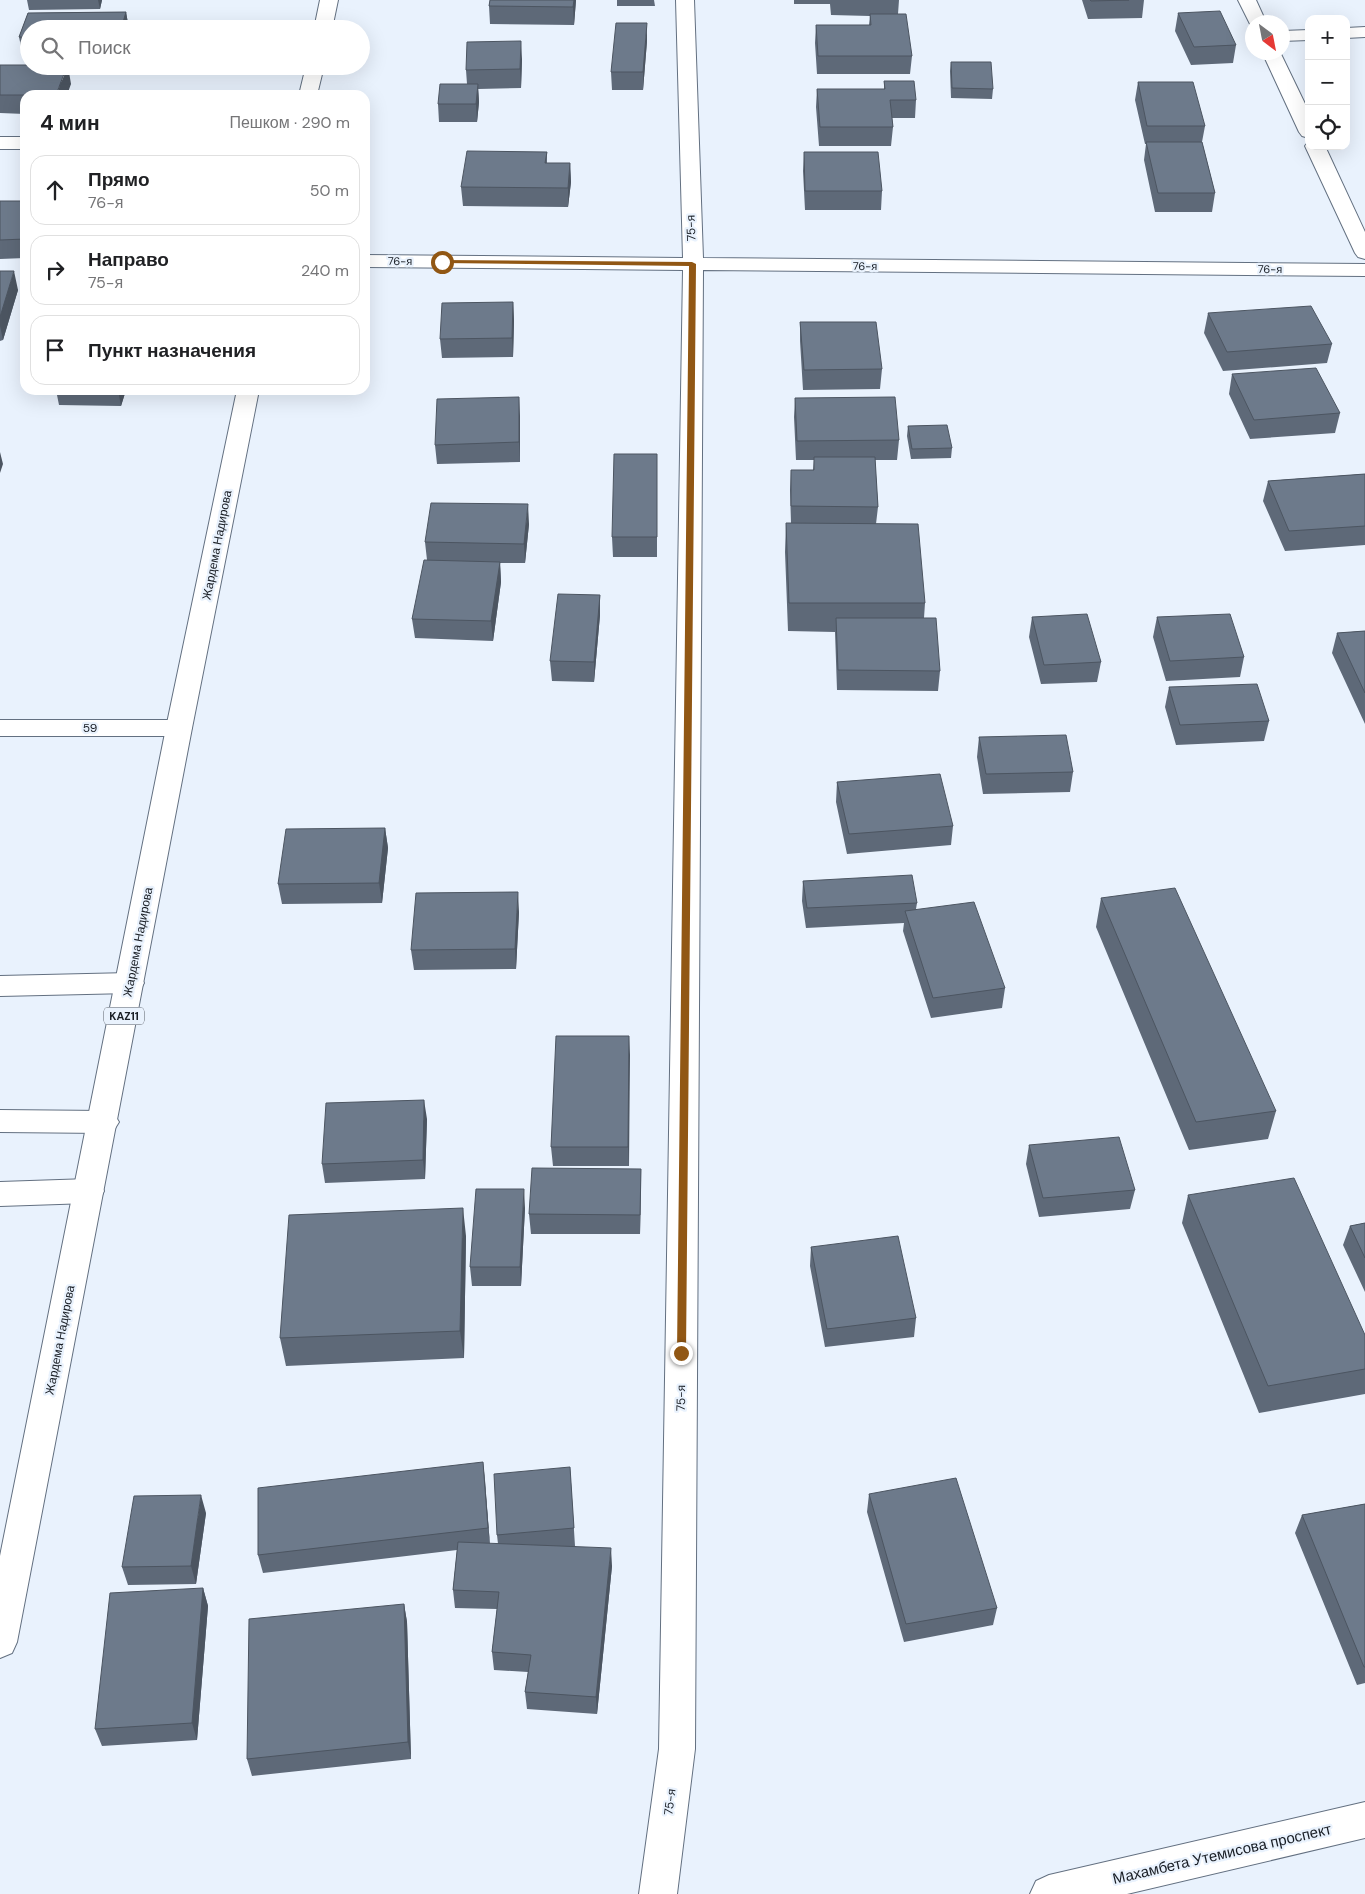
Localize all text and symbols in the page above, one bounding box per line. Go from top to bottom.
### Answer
north arrow [1245,15,1290,60]
map controls [1305,15,1350,150]
button: + [1305,15,1350,60]
search box [20,20,370,75]
icon: search [38,34,66,62]
text: Поиск [78,35,131,60]
button: − [1305,60,1350,105]
button: locate [1305,105,1350,150]
text: 4 мин [40,109,100,137]
text: Пешком · 290 m [229,112,350,133]
text: Прямо [88,167,150,192]
icon: ahead [41,176,69,204]
text: 50 m [310,180,349,201]
text: 76-я [88,192,124,213]
street label: 75-я [683,215,699,241]
text: Направо [88,247,169,272]
route start [431,251,454,274]
street label: 76-я [388,254,412,268]
icon: right [41,256,69,284]
street label: 76-я [853,259,877,273]
text: 240 m [301,260,349,281]
street label: 76-я [1258,262,1282,276]
text: 75-я [88,272,123,293]
icon: arrive [41,336,69,364]
text: Пункт назначения [88,338,256,363]
street label: Жардема Надирова [199,488,236,601]
street label: 59 [83,720,97,736]
street label: Жардема Надирова [120,885,157,998]
road number: KAZ11 [104,1008,144,1024]
street label: Жардема Надирова [42,1283,79,1396]
route end [670,1342,693,1365]
street label: 75-я [673,1385,689,1411]
street label: 75-я [660,1788,680,1816]
street label: Махамбета Утемисова проспект [1111,1819,1333,1889]

